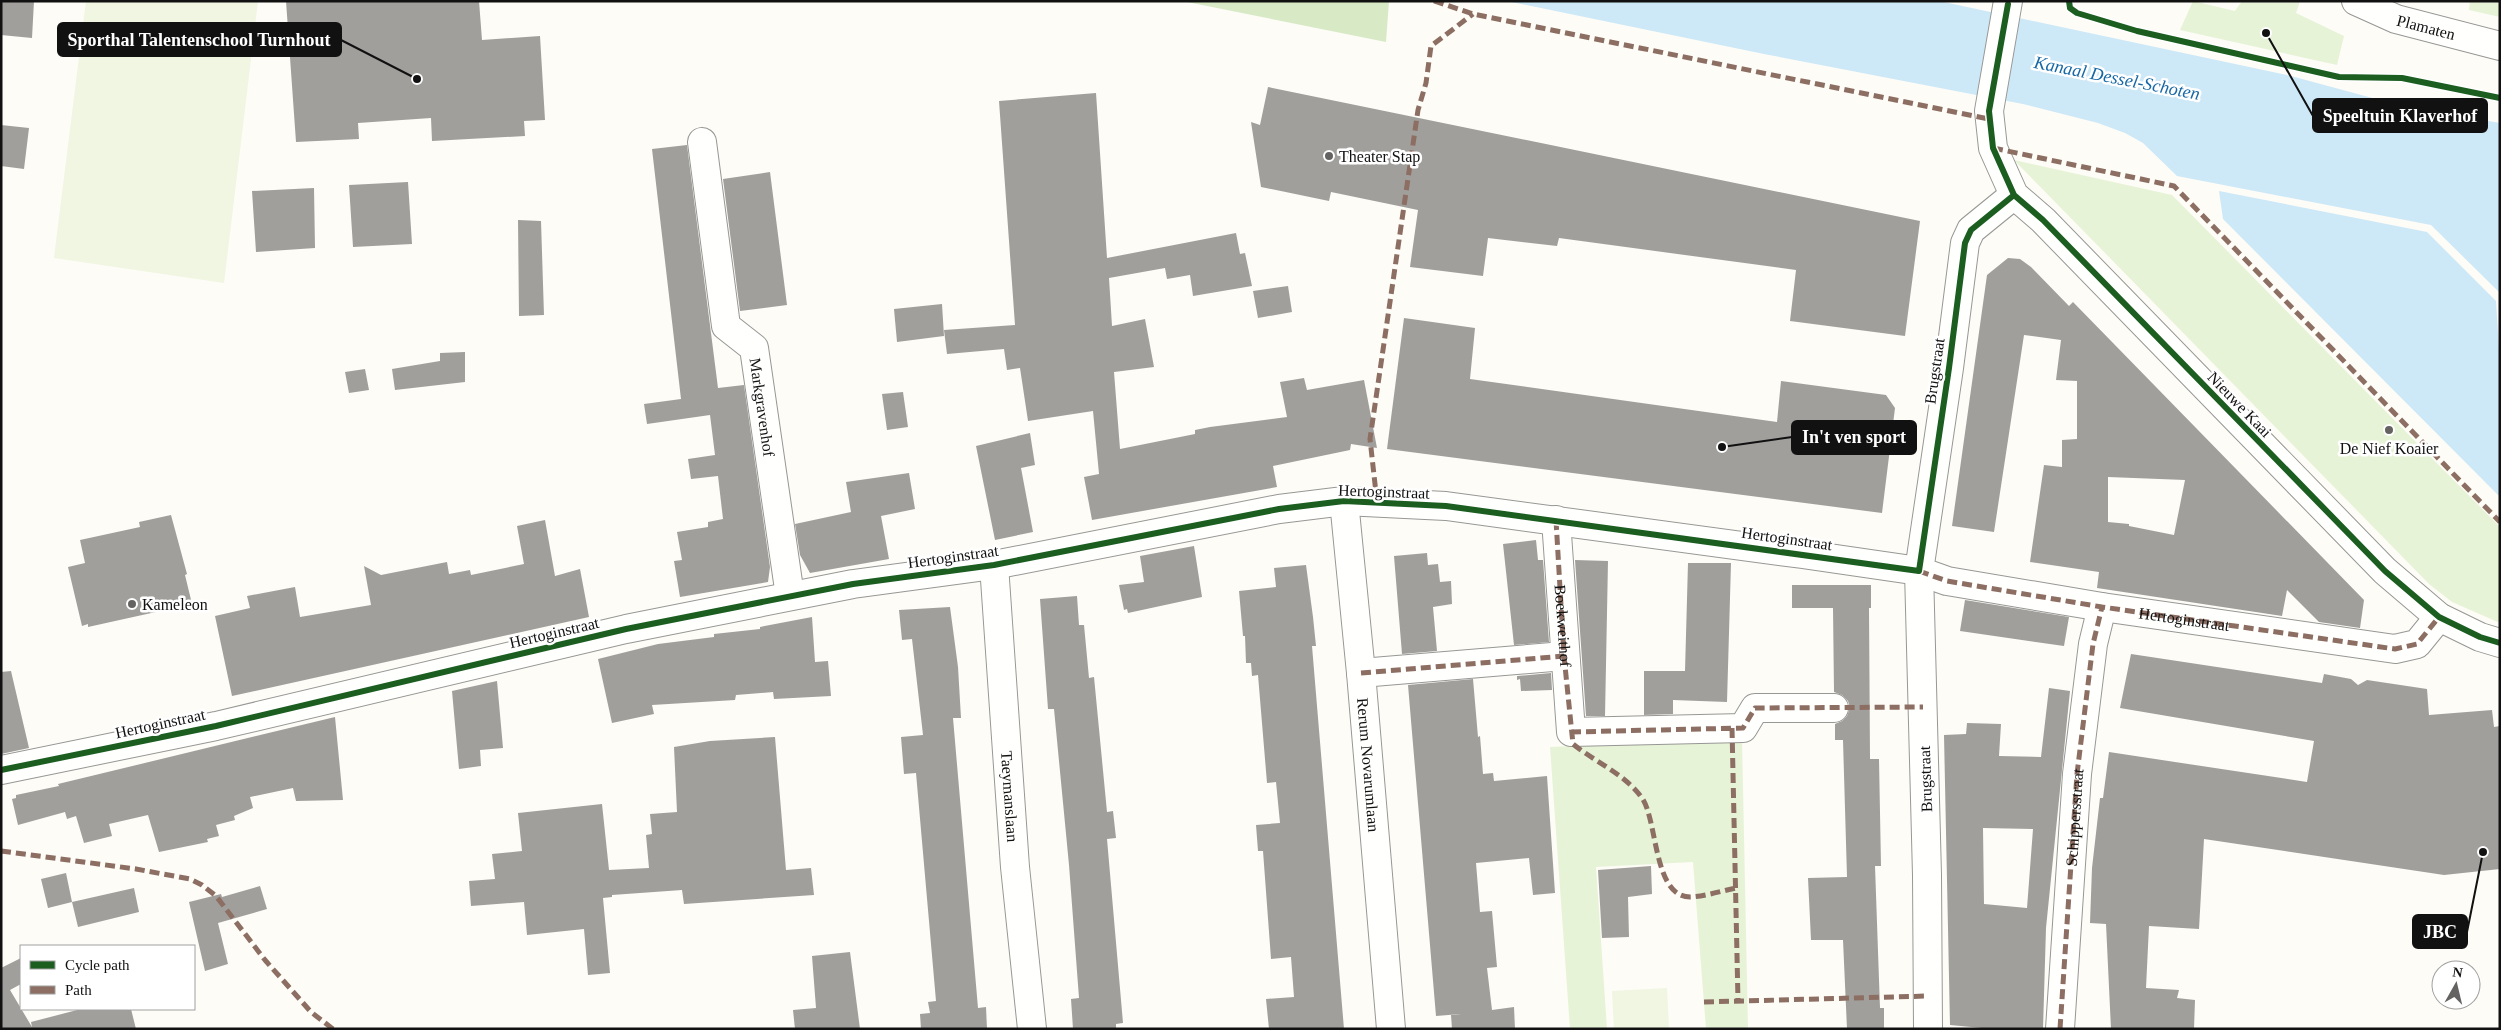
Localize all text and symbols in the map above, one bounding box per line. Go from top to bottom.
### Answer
street label: Plamaten [2395,12,2457,43]
callout: Sporthal Talentenschool Turnhout [58,23,341,56]
text: Sporthal Talentenschool Turnhout [67,30,331,50]
water label: Kanaal Dessel-Schoten [2031,52,2202,104]
callout: Speeltuin Klaverhof [2313,99,2487,132]
text: Speeltuin Klaverhof [2323,106,2478,126]
place label: Theater Stap [1339,148,1420,166]
marker: Theater Stap [1323,150,1335,162]
street label: Brugstraat [1921,336,1949,405]
street label: Markgravenhof [747,357,778,458]
street label: Nieuwe Kaai [2204,368,2275,441]
callout: In't ven sport [1792,421,1916,454]
marker: De Nief Koaier [2383,424,2395,436]
text: In't ven sport [1802,427,1906,447]
place label: De Nief Koaier [2340,440,2439,457]
street label: Hertoginstraat [1338,481,1431,503]
street label: Hertoginstraat [1740,524,1834,554]
street label: Hertoginstraat [907,542,1000,572]
street label: Boekweithof [1552,584,1574,668]
place label: Kameleon [142,596,208,613]
marker: Kameleon [126,598,138,610]
street label: Hertoginstraat [2138,604,2231,634]
street label: Hertoginstraat [508,614,601,652]
street label: Rerum Novarumlaan [1354,697,1382,833]
street label: Hertoginstraat [114,706,207,742]
street label: Brugstraat [1916,745,1936,813]
street label: Taeymanslaan [998,750,1021,843]
street label: Schippersstraat [2063,767,2087,867]
callout: JBC [2413,915,2467,948]
text: JBC [2423,922,2457,942]
legend [20,945,195,1010]
text: Cycle path [65,957,130,973]
north arrow [2431,960,2481,1010]
text: N [2452,964,2464,981]
text: Path [65,982,92,998]

